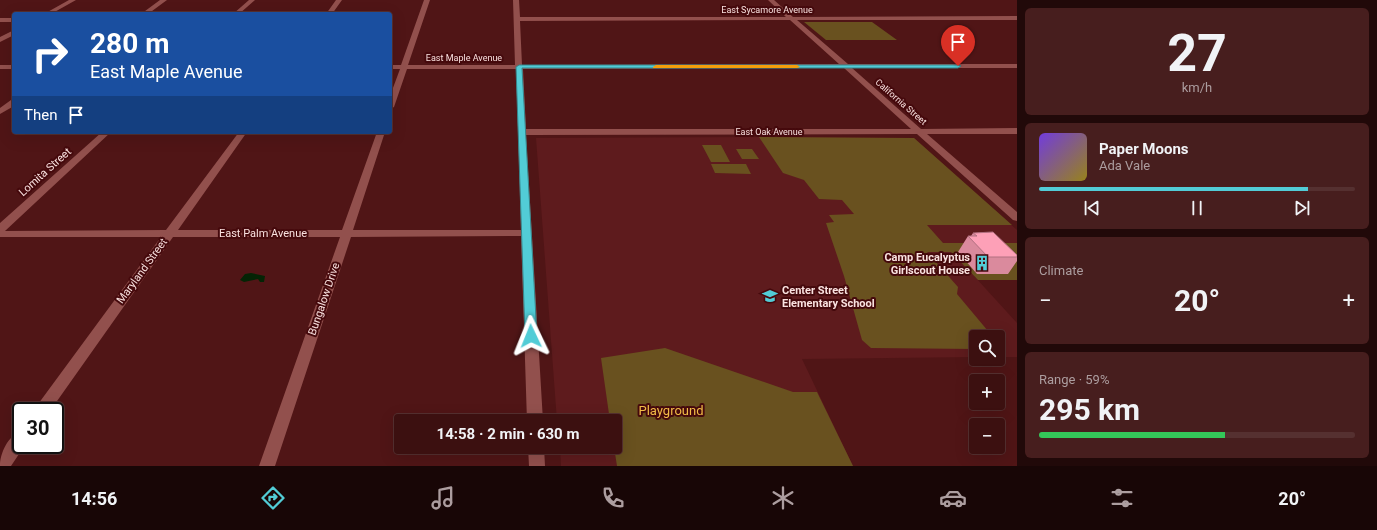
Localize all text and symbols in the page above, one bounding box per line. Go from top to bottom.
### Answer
street label: East Sycamore Avenue [721,5,813,15]
text: 27 [1167,23,1227,84]
pin [941,25,975,66]
text: 280 m [90,27,169,60]
icon: right [24,28,76,80]
icon: arrive [947,31,969,53]
street label: East Maple Avenue [426,53,502,63]
text: East Maple Avenue [90,61,243,82]
street label: California Street [873,77,929,127]
text: km/h [1182,80,1212,95]
icon: arrive [65,104,87,126]
text: Then [24,106,57,124]
street label: East Oak Avenue [735,127,803,137]
text: Paper Moons [1099,140,1189,158]
street label: Lomita Street [16,145,74,199]
text: Ada Vale [1099,158,1150,173]
icon: previous [1081,197,1103,219]
icon: pause [1186,197,1208,219]
icon: next [1291,197,1313,219]
street label: East Palm Avenue [219,227,307,240]
street label: Maryland Street [114,236,170,306]
place label: Camp Eucalyptus Girlscout House [884,251,970,277]
building icon: Camp Eucalyptus Girlscout House [973,254,991,272]
street label: Bungalow Drive [306,261,343,337]
text: Climate [1039,263,1083,278]
text: 20° [1174,283,1220,318]
place label: Center Street Elementary School [782,284,875,310]
school or university icon: Center Street Elementary School [761,287,779,305]
text: − [1039,288,1052,313]
text: + [1343,288,1355,313]
position arrow [510,315,552,357]
map controls [969,330,1005,454]
button: search [969,330,1005,366]
text: Range · 59% [1039,372,1109,387]
button: + [969,374,1005,410]
text: 295 km [1039,392,1140,427]
speed limit sign: 30 [12,402,64,454]
park label: Playground [638,403,704,418]
button: − [969,418,1005,454]
text: 14:58 · 2 min · 630 m [437,425,579,443]
icon: directions [259,484,287,512]
icon: music [429,484,457,512]
icon: phone [599,484,627,512]
icon: climate [769,484,797,512]
icon: car [939,484,967,512]
icon: filters [1108,484,1136,512]
text: 14:56 [71,488,117,509]
text: 20° [1278,488,1306,509]

